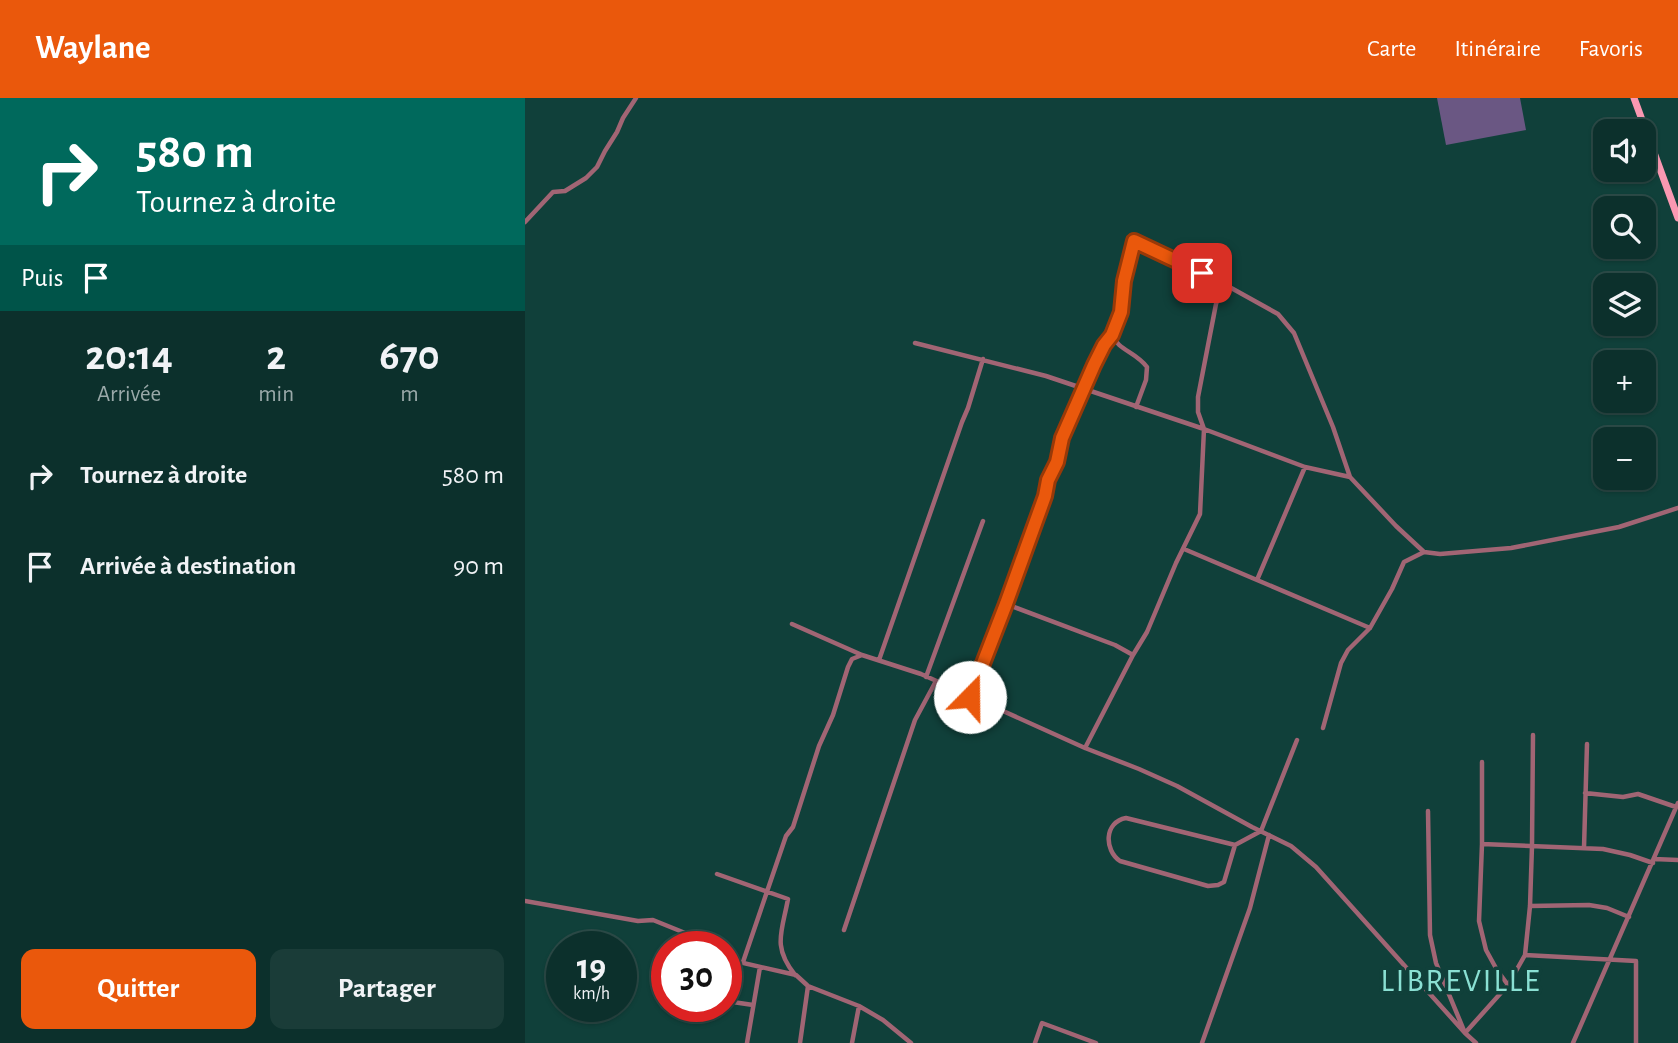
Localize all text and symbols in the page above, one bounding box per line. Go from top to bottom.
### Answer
text: Waylane [35,32,151,65]
text: Carte [1367,37,1416,61]
text: Itinéraire [1454,37,1541,61]
text: Favoris [1579,37,1643,61]
map controls [1593,119,1656,490]
button: sound [1593,119,1656,182]
icon: right [21,126,112,217]
text: 580 m [136,128,254,177]
text: Tournez à droite [136,186,336,218]
button: search [1593,196,1656,259]
pin [1172,243,1232,303]
icon: arrive [1183,254,1221,292]
icon: arrive [77,259,115,297]
text: Puis [21,265,63,291]
button: layers [1593,273,1656,336]
text: 20:14 [85,335,173,377]
text: 2 [266,335,286,377]
text: 670 [379,335,440,377]
button: + [1593,350,1656,413]
text: Arrivée [97,383,161,406]
text: min [258,383,294,406]
text: m [400,383,419,406]
button: − [1593,427,1656,490]
icon: right [21,457,59,495]
text: Tournez à droite [80,462,247,488]
text: 580 m [442,462,504,488]
icon: arrive [21,548,59,586]
text: Arrivée à destination [80,553,296,579]
text: 90 m [453,553,504,579]
position arrow [933,660,1007,734]
speed limit sign: 30 [651,931,742,1022]
button: Quitter [21,949,256,1029]
button: Partager [270,949,504,1029]
text: 19 [577,950,606,985]
district label: LIBREVILLE [1381,965,1541,997]
text: km/h [573,985,610,1003]

